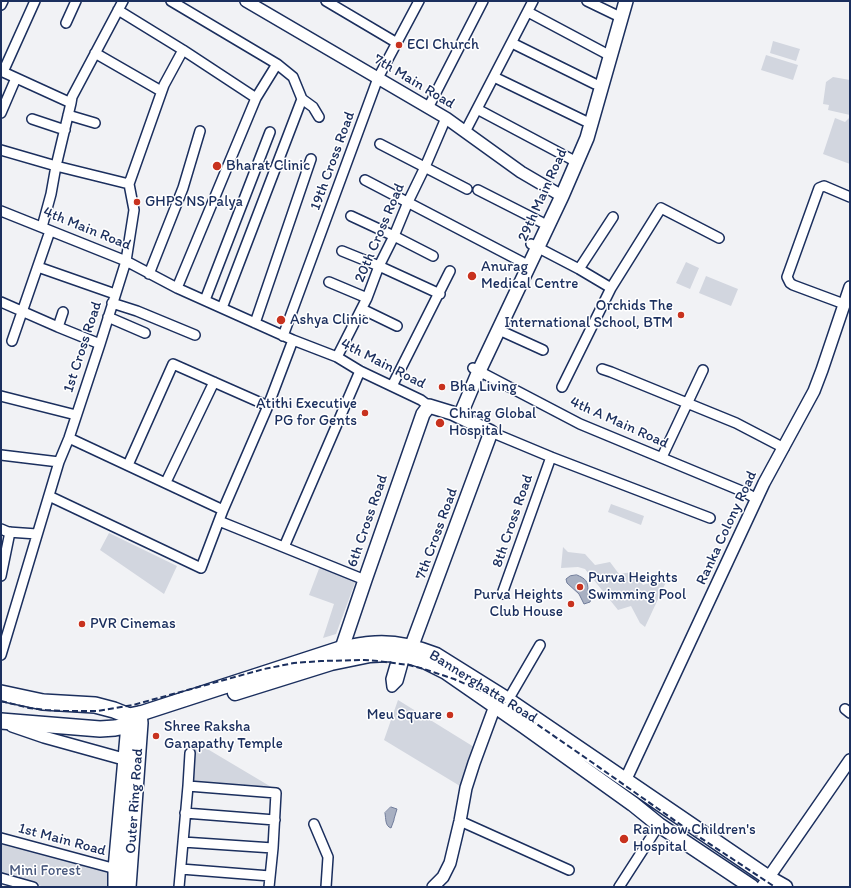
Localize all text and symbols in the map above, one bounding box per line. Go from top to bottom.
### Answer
place label: ECI Church [407,36,479,54]
marker: ECI Church [394,40,404,50]
street label: 7th Main Road [370,51,458,113]
street label: 19th Cross Road [307,109,359,213]
street label: 29th Main Road [514,146,572,244]
place label: Bharat Clinic [226,157,310,175]
marker: Bharat Clinic [211,160,223,172]
street label: 20th Cross Road [351,181,409,285]
place label: GHPS NS Palya [145,193,243,211]
marker: GHPS NS Palya [132,197,142,207]
street label: 4th Main Road [40,203,134,255]
place label: Anurag Medical Centre [481,258,578,293]
marker: Anurag Medical Centre [466,270,478,282]
place label: Orchids The International School, BTM [504,297,673,332]
street label: 1st Cross Road [60,299,106,395]
marker: Orchids The International School, BTM [676,310,686,320]
place label: Ashya Clinic [290,311,369,329]
marker: Ashya Clinic [275,314,287,326]
street label: 4th Main Road [337,335,429,393]
place label: Bha Living [450,378,517,396]
marker: Bha Living [437,382,447,392]
street label: 4th A Main Road [567,393,671,453]
place label: Atithi Executive PG for Gents [256,395,357,430]
place label: Chirag Global Hospital [449,405,536,440]
marker: Atithi Executive PG for Gents [360,408,370,418]
marker: Chirag Global Hospital [434,417,446,429]
street label: Ranka Colony Road [693,468,761,588]
street label: 6th Cross Road [344,472,392,570]
street label: 8th Cross Road [489,472,537,570]
street label: 7th Cross Road [412,486,462,582]
place label: Purva Heights Swimming Pool [588,569,686,604]
marker: Purva Heights Swimming Pool [575,582,585,592]
place label: Purva Heights Club House [473,586,563,621]
marker: Purva Heights Club House [566,599,576,609]
place label: PVR Cinemas [90,615,176,633]
marker: PVR Cinemas [77,619,87,629]
street label: Bannerghatta Road [425,646,541,728]
place label: Meu Square [367,706,442,724]
marker: Meu Square [445,710,455,720]
place label: Shree Raksha Ganapathy Temple [164,718,283,753]
marker: Shree Raksha Ganapathy Temple [151,731,161,741]
street label: Outer Ring Road [122,748,148,854]
street label: 1st Main Road [16,820,108,860]
place label: Rainbow Children's Hospital [633,821,756,856]
marker: Rainbow Children's Hospital [618,833,630,845]
park label: Mini Forest [9,862,81,880]

